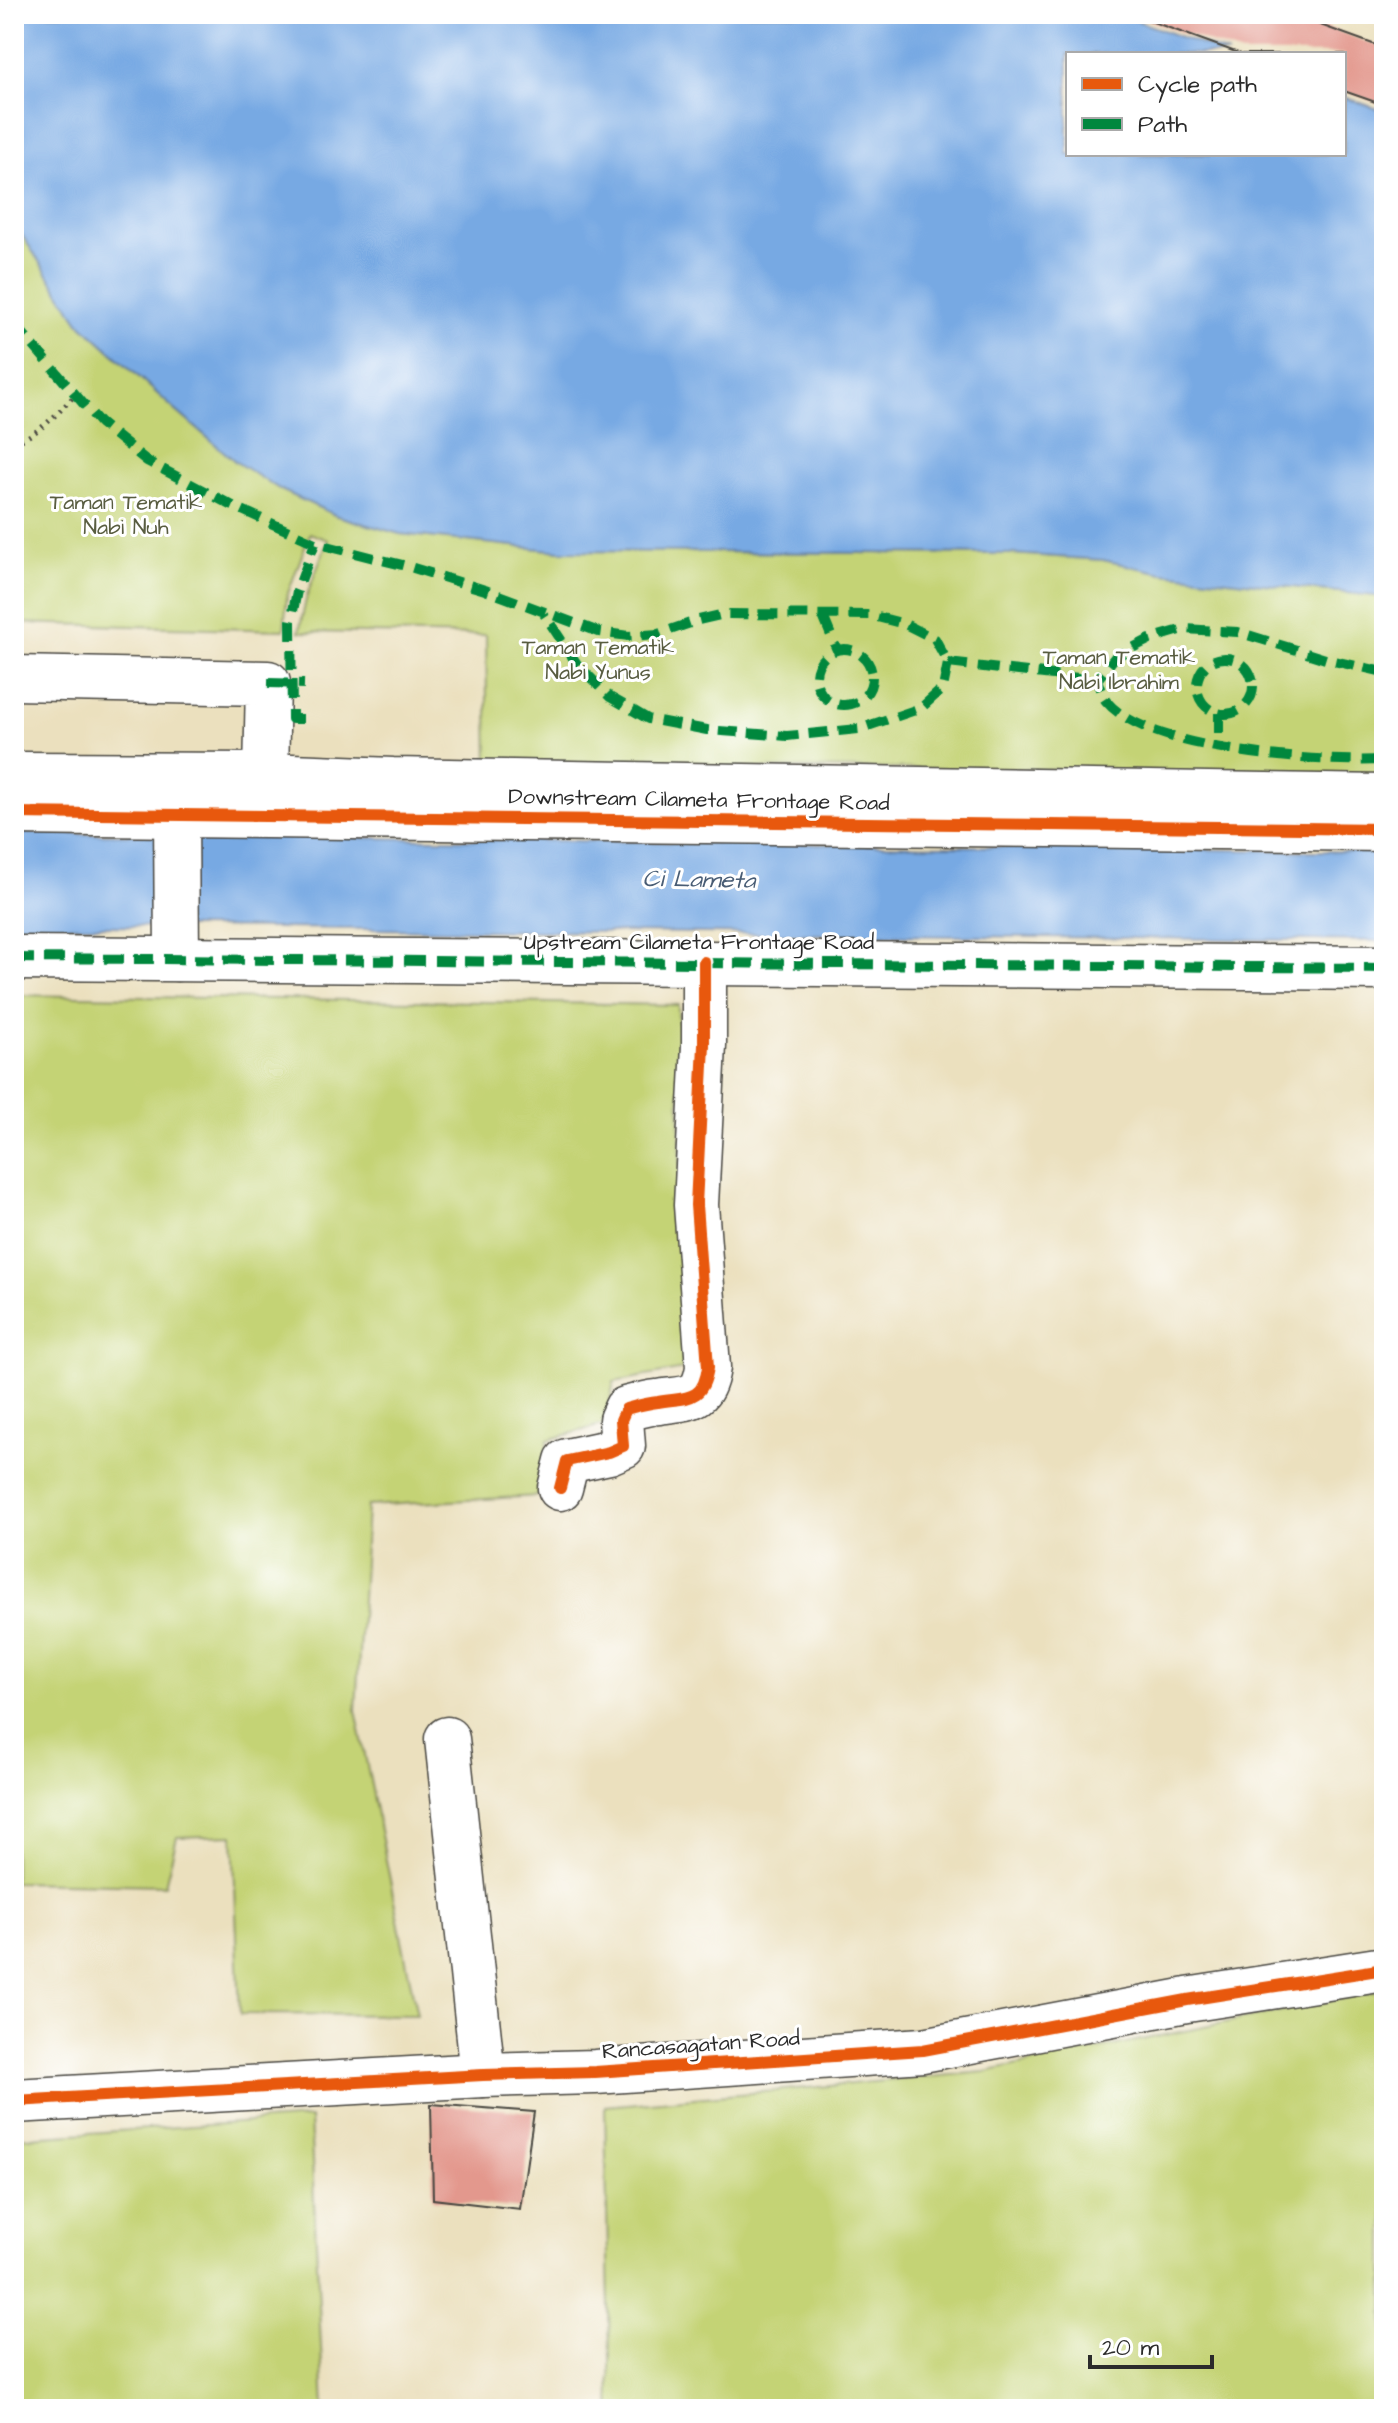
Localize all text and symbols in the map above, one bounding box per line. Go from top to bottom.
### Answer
legend [1066,52,1346,156]
text: Cycle path [1138,68,1257,103]
text: Path [1138,108,1187,142]
park label: Taman Tematik Nabi Nuh [50,487,203,543]
park label: Taman Tematik Nabi Yunus [522,632,675,688]
park label: Taman Tematik Nabi Ibrahim [1043,642,1196,698]
street label: Downstream Cilameta Frontage Road [508,781,890,820]
water label: Ci Lameta [642,862,757,898]
street label: Upstream Cilameta Frontage Road [524,927,874,959]
street label: Rancasagatan Road [601,2023,801,2068]
scale bar [1090,2319,1212,2369]
text: 20 m [1102,2331,1159,2365]

